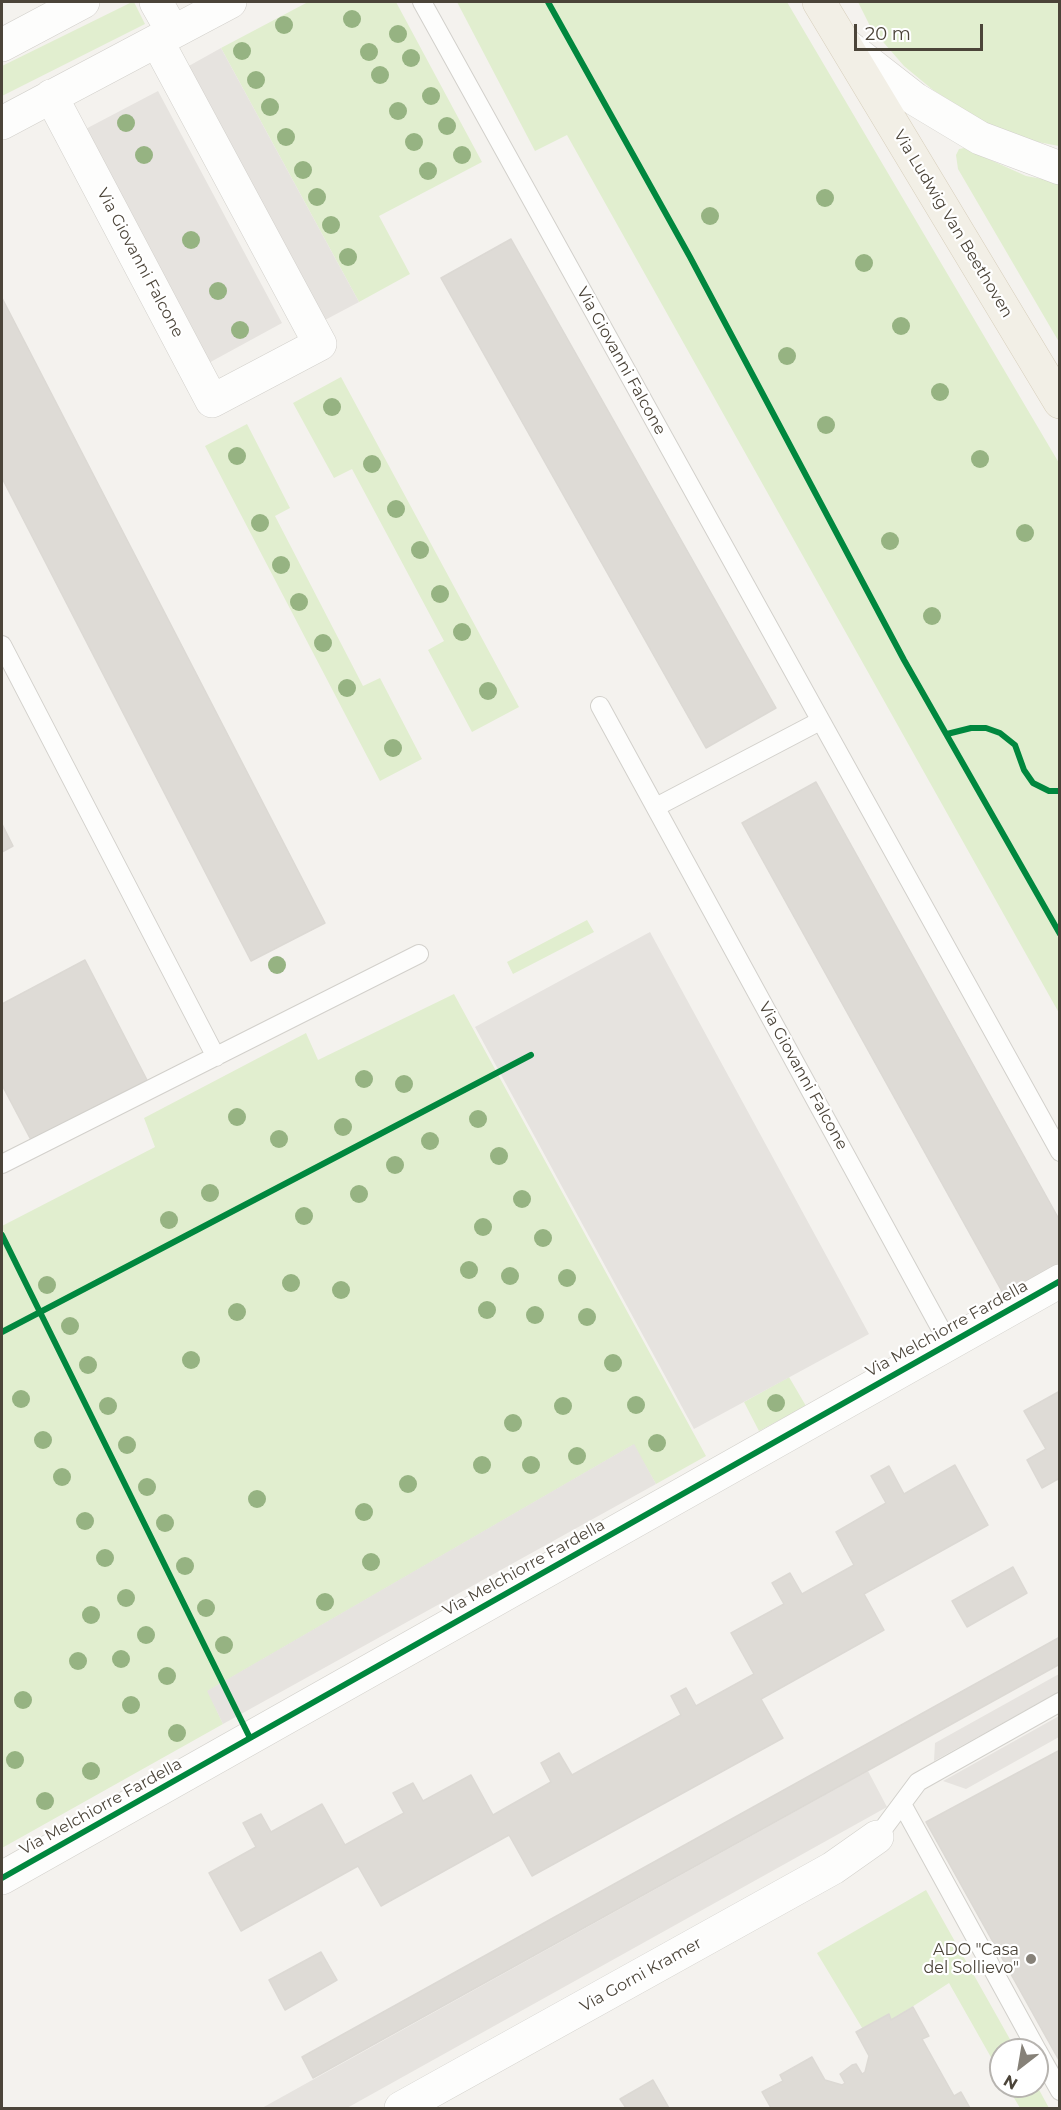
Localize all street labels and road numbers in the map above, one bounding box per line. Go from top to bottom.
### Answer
street label: Via Ludwig Van Beethoven [889,127,1017,321]
street label: Via Giovanni Falcone [93,185,187,341]
street label: Via Giovanni Falcone [572,284,670,438]
street label: Via Giovanni Falcone [754,999,852,1153]
street label: Via Melchiorre Fardella [863,1276,1031,1382]
street label: Via Melchiorre Fardella [440,1515,608,1621]
street label: Via Melchiorre Fardella [17,1754,185,1860]
street label: Via Gorni Kramer [577,1934,705,2016]

